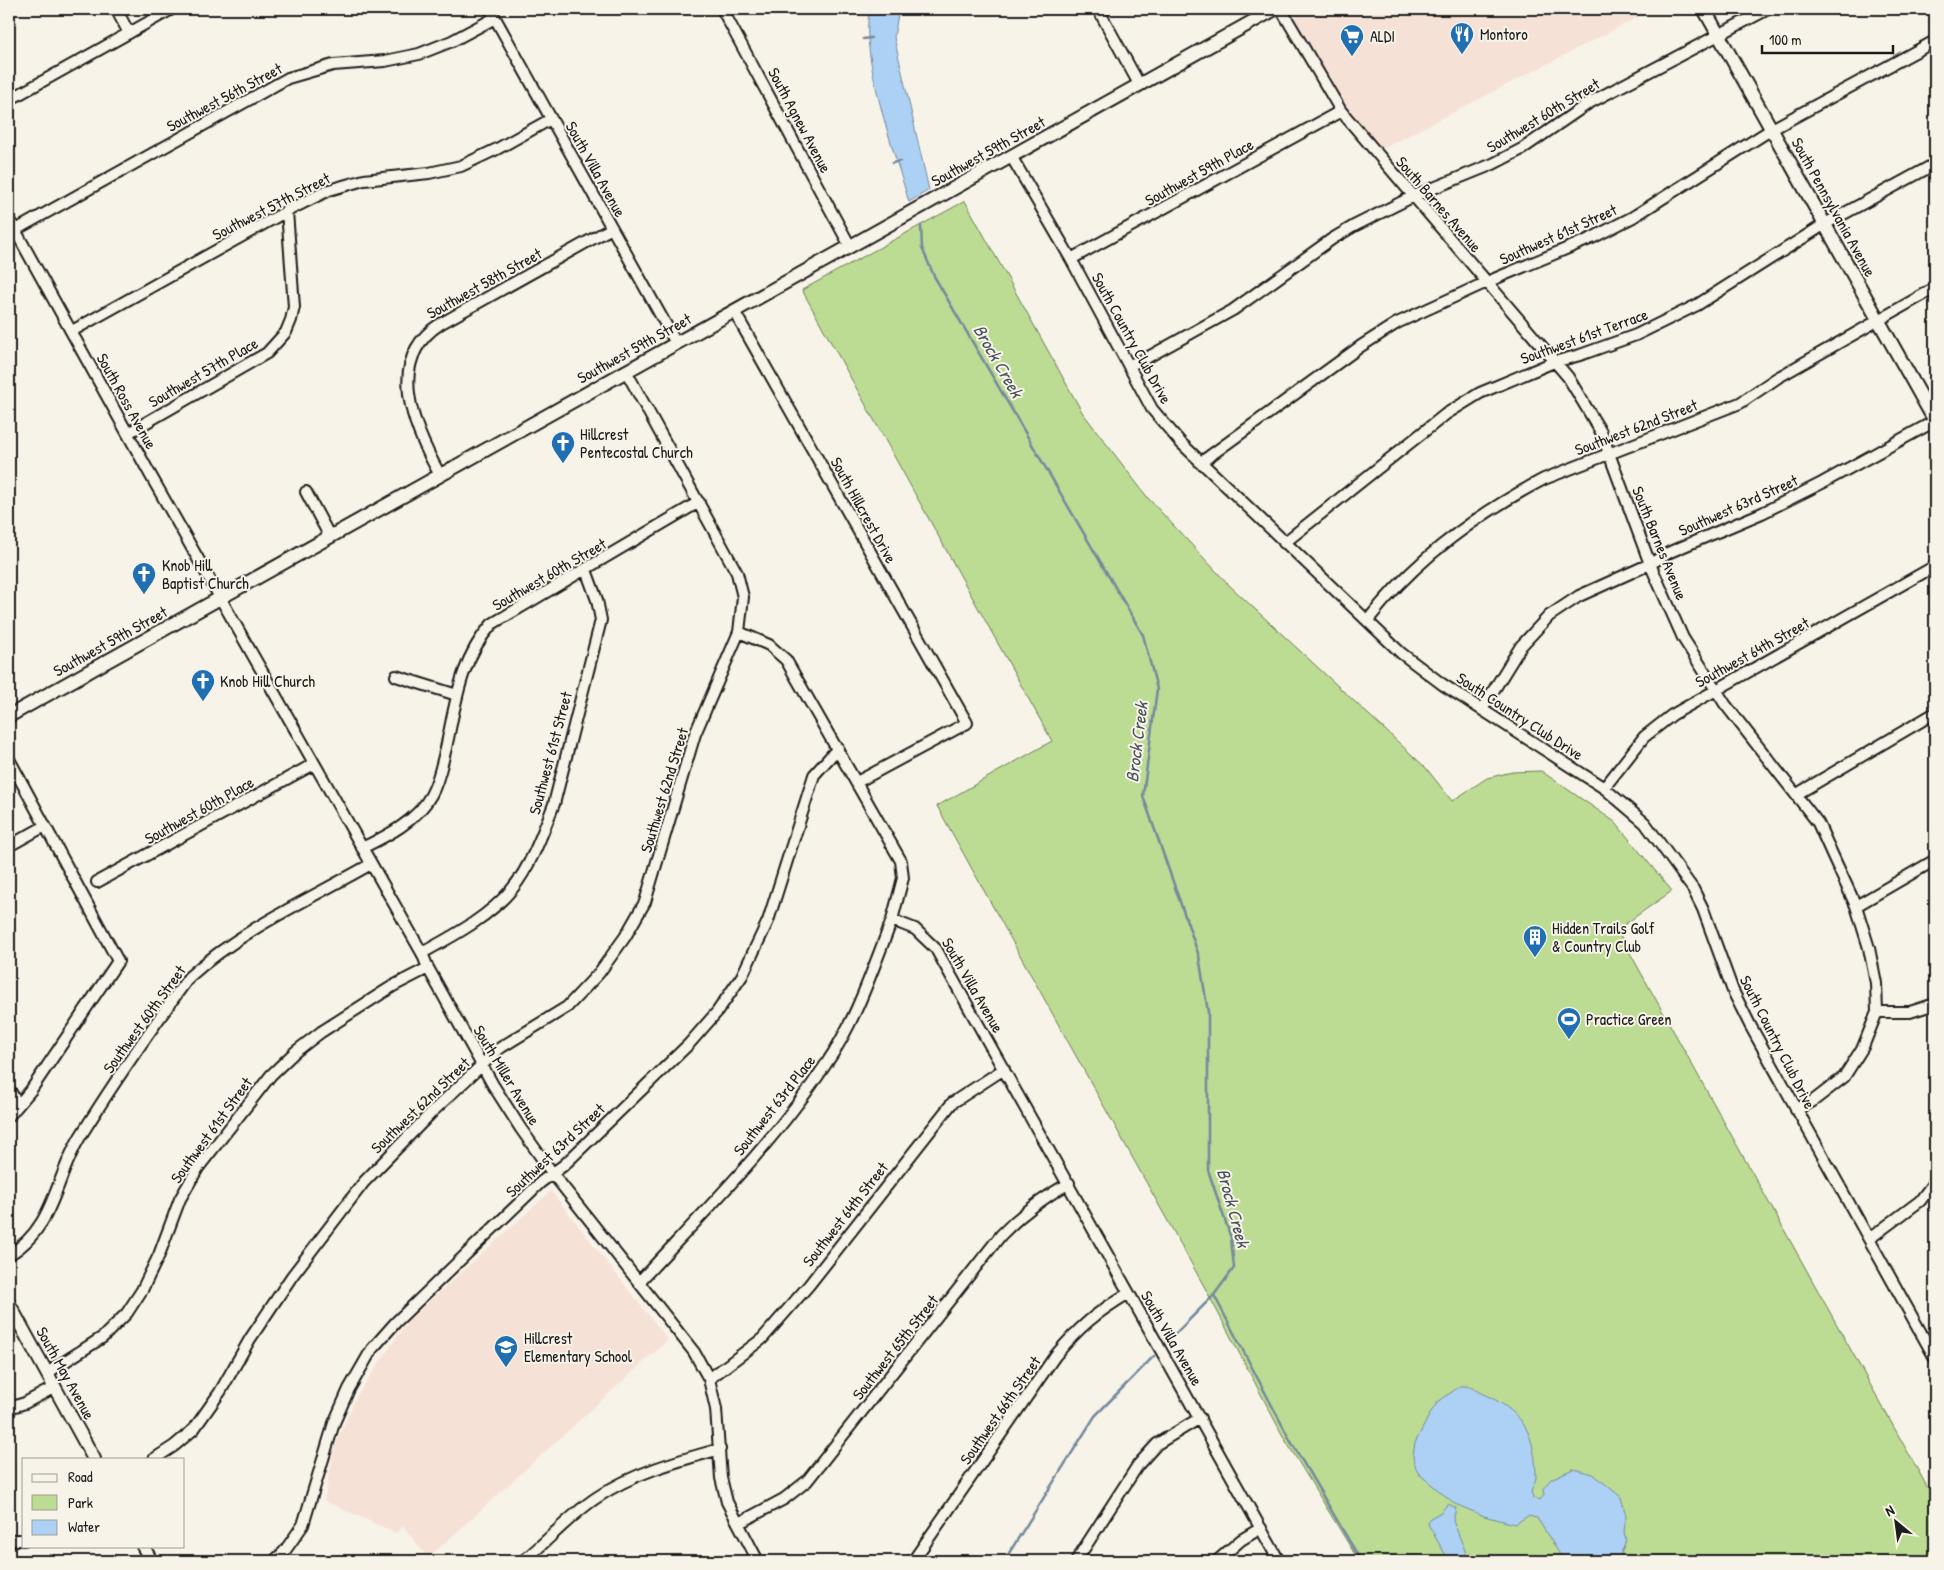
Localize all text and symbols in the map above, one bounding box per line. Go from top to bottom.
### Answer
restaurant icon: Montoro [1449,21,1475,55]
scale bar [1762,22,1893,54]
supermarket icon: ALDI [1339,23,1365,57]
place label: Montoro [1480,23,1528,45]
place label: ALDI [1370,25,1395,47]
text: 100 m [1769,29,1802,50]
street label: Southwest 56th Street [162,57,286,137]
street label: South Agnew Avenue [763,63,837,177]
street label: Southwest 60th Street [1482,72,1604,157]
street label: Southwest 59th Street [927,110,1049,191]
street label: South Villa Avenue [561,117,632,221]
street label: Southwest 59th Place [1141,133,1258,211]
street label: South Pennsylvania Avenue [1787,134,1882,281]
street label: South Barnes Avenue [1391,151,1487,257]
street label: Southwest 57th Street [208,167,334,245]
street label: Southwest 61st Street [1496,198,1621,270]
street label: Southwest 58th Street [423,242,546,324]
street label: South Country Club Drive [1087,268,1178,408]
street label: Southwest 61st Terrace [1517,303,1651,369]
street label: Southwest 59th Street [573,307,695,388]
water label: Brock Creek [967,320,1030,403]
street label: Southwest 57th Place [144,331,262,412]
street label: South Ross Avenue [92,349,163,453]
street label: Southwest 62nd Street [1571,393,1701,461]
place label: Hillcrest Pentecostal Church [580,423,693,463]
church icon: Hillcrest Pentecostal Church [550,430,576,464]
street label: South Hillcrest Drive [826,453,903,568]
street label: Southwest 63rd Street [1675,469,1802,541]
street label: South Barnes Avenue [1627,483,1693,604]
street label: Southwest 60th Street [488,532,610,616]
place label: Knob Hill Baptist Church [162,554,249,594]
church icon: Knob Hill Baptist Church [131,561,157,595]
street label: Southwest 59th Street [49,600,171,681]
street label: Southwest 64th Street [1691,611,1813,692]
street label: South Country Club Drive [1452,667,1588,766]
church icon: Knob Hill Church [190,668,216,702]
place label: Knob Hill Church [220,670,315,692]
street label: Southwest 61st Street [523,689,577,817]
water label: Brock Creek [1119,699,1154,783]
street label: Southwest 62nd Street [635,724,694,855]
street label: Southwest 60th Place [140,771,258,849]
place label: Hidden Trails Golf & Country Club [1552,917,1655,957]
building icon: Hidden Trails Golf & Country Club [1522,924,1548,958]
street label: South Villa Avenue [937,934,1009,1037]
street label: Southwest 60th Street [97,960,191,1077]
street label: South Country Club Drive [1735,972,1821,1113]
sports icon: Practice Green [1556,1006,1582,1040]
place label: Practice Green [1586,1008,1672,1030]
street label: South Miller Avenue [468,1021,546,1130]
street label: Southwest 63rd Place [728,1050,821,1160]
street label: Southwest 62nd Street [366,1052,475,1158]
street label: Southwest 61st Street [165,1072,257,1188]
street label: Southwest 63rd Street [501,1098,610,1202]
street label: Southwest 64th Street [797,1157,893,1271]
water label: Brock Creek [1211,1166,1256,1251]
street label: South Villa Avenue [1136,1287,1208,1390]
street label: Southwest 65th Street [847,1289,943,1404]
street label: South May Avenue [31,1323,101,1424]
place label: Hillcrest Elementary School [524,1327,633,1367]
school or university icon: Hillcrest Elementary School [493,1334,519,1368]
street label: Southwest 66th Street [954,1351,1046,1469]
legend [22,1458,185,1548]
text: Road [68,1466,93,1487]
text: Park [68,1492,93,1513]
north arrow [1872,1498,1922,1548]
text: N [1882,1500,1898,1520]
text: Water [68,1516,100,1537]

